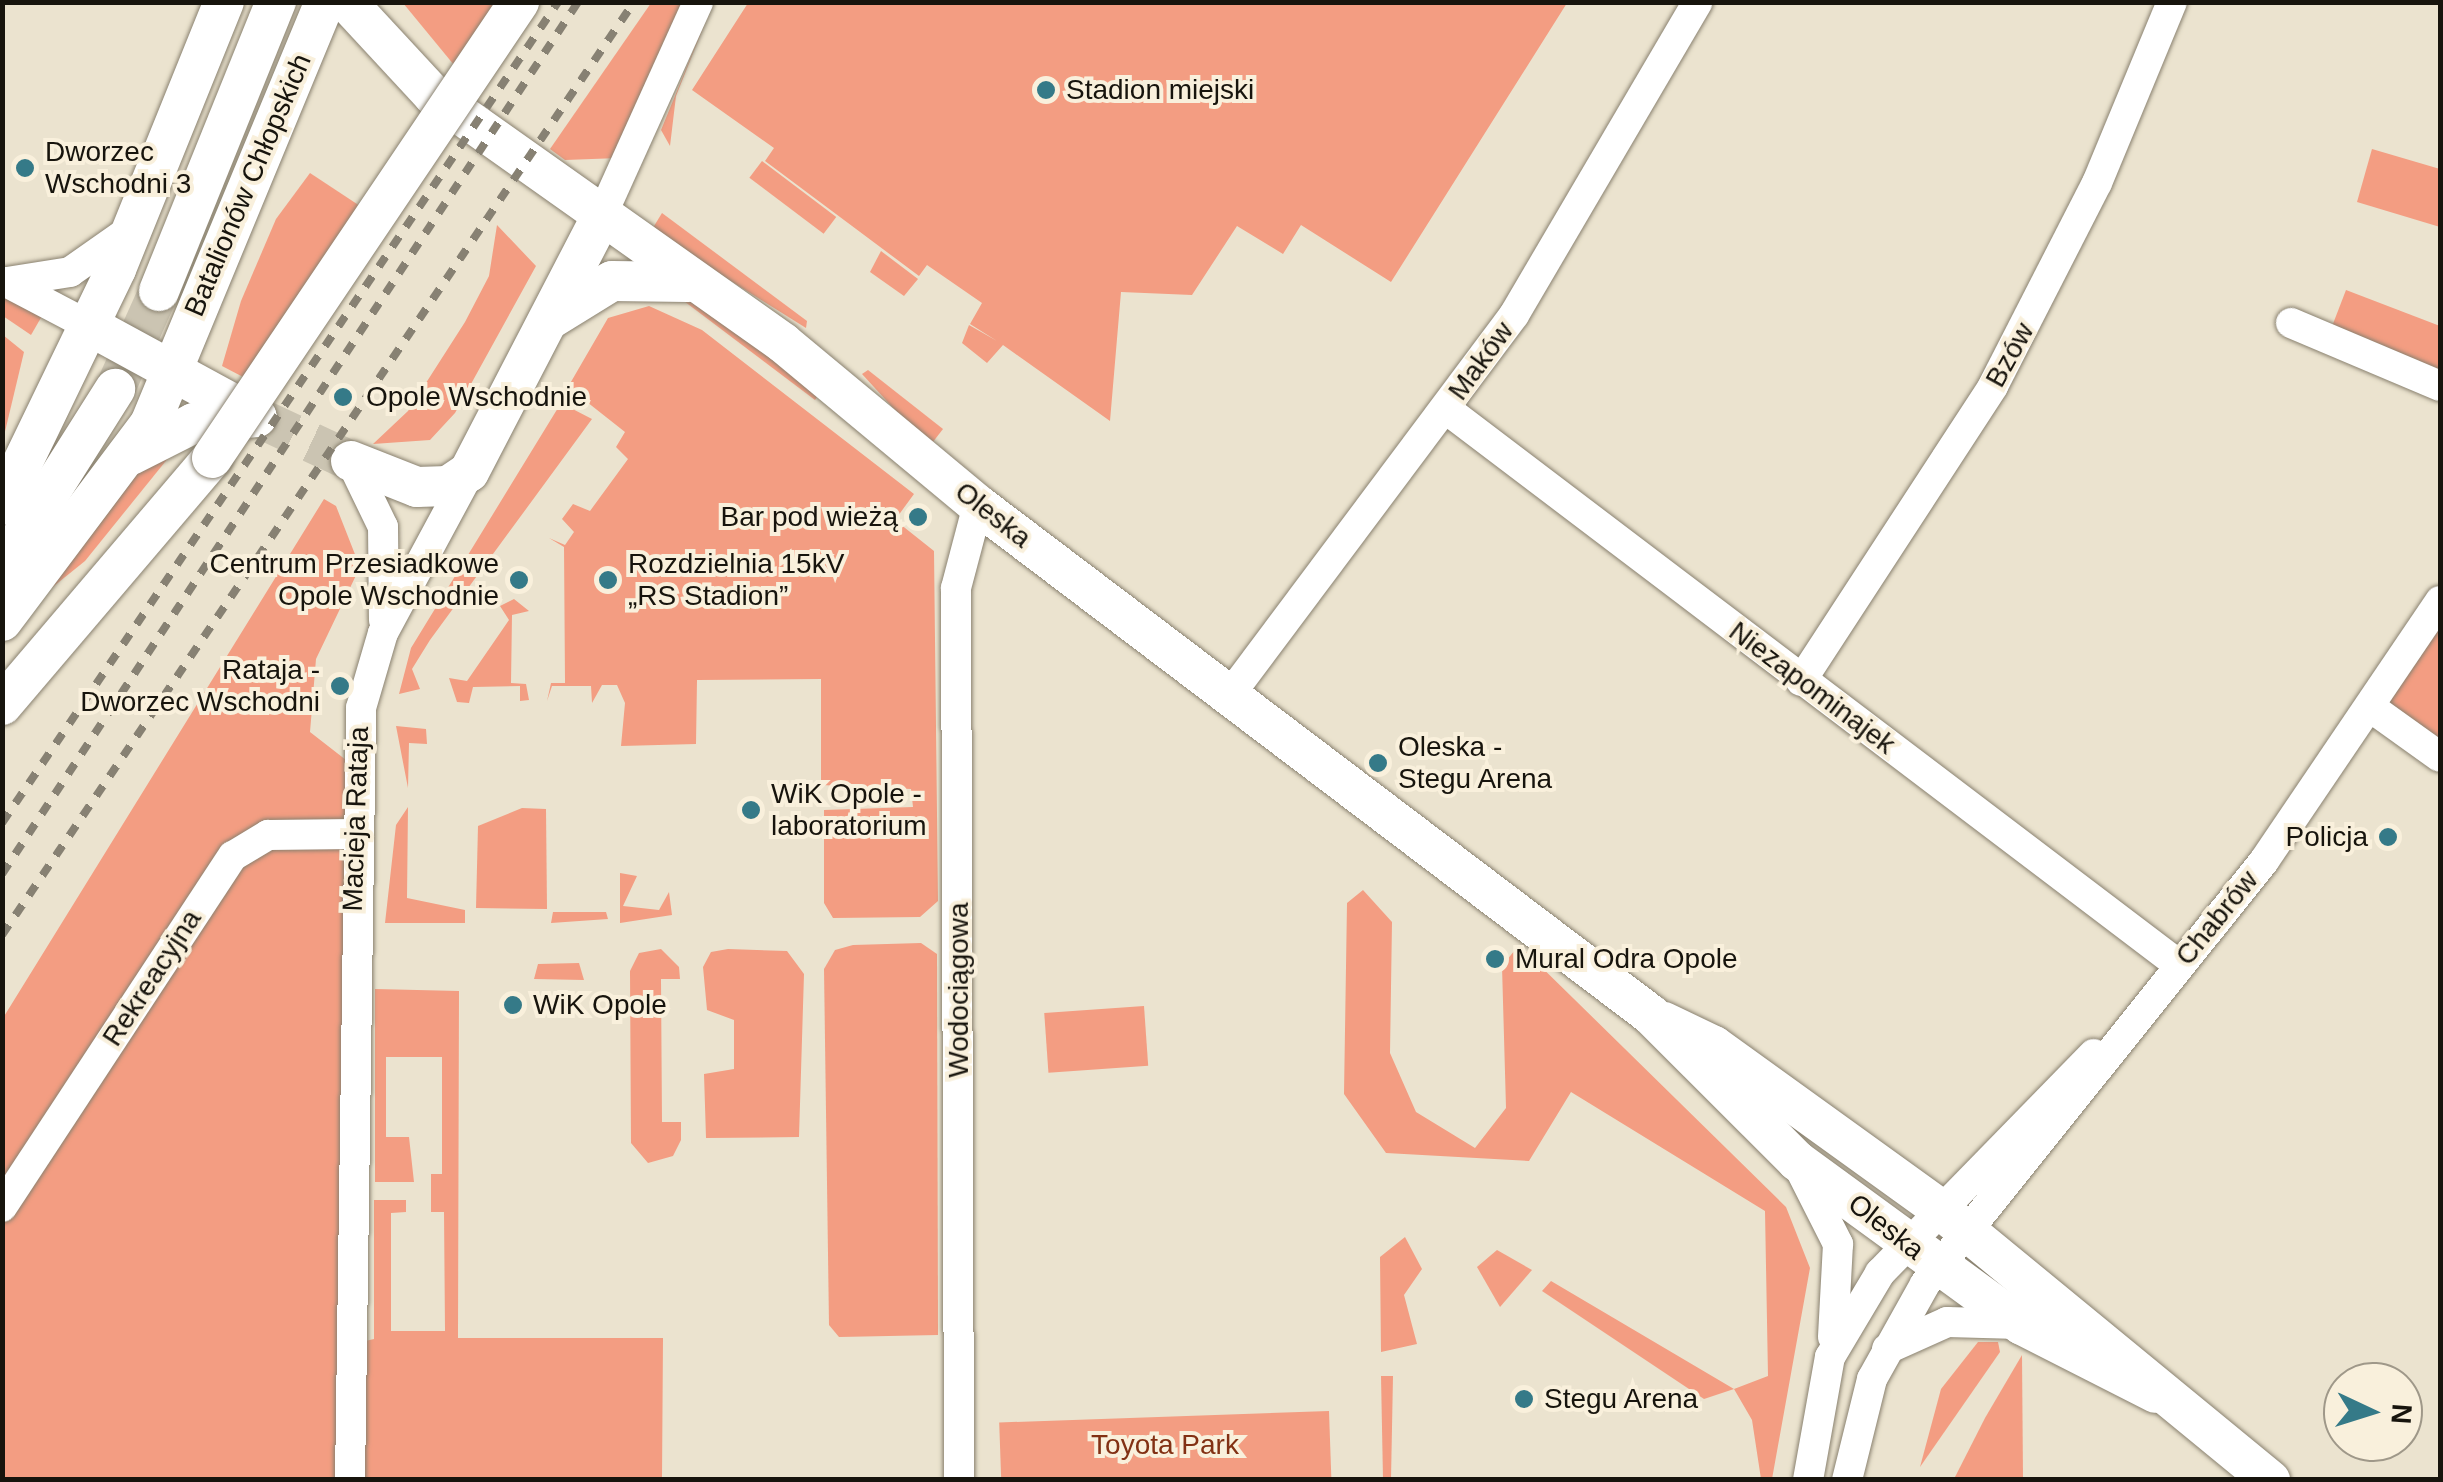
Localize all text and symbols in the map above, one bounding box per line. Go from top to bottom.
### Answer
street label: Batalionów Chłopskich [177,49,319,321]
place label: Stadion miejski [1066,73,1254,107]
marker: Stadion miejski [1035,79,1057,101]
place label: Dworzec Wschodni 3 [45,135,191,201]
marker: Dworzec Wschodni 3 [14,157,36,179]
street label: Maków [1441,315,1521,407]
street label: Bzów [1979,317,2041,393]
place label: Opole Wschodnie [366,380,587,414]
marker: Opole Wschodnie [330,384,356,410]
street label: Oleska [948,475,1038,555]
place label: Bar pod wieżą [721,500,898,534]
marker: Bar pod wieżą [907,506,929,528]
place label: Centrum Przesiadkowe Opole Wschodnie [210,547,499,613]
place label: Rozdzielnia 15kV „RS Stadion” [628,547,844,613]
marker: Centrum Przesiadkowe Opole Wschodnie [508,569,530,591]
marker: Rozdzielnia 15kV „RS Stadion” [597,569,619,591]
street label: Niezapominajek [1722,615,1902,761]
place label: Rataja - Dworzec Wschodni [80,653,320,719]
marker: Rataja - Dworzec Wschodni [329,675,351,697]
street label: Macieja Rataja [336,726,376,912]
place label: Oleska - Stegu Arena [1398,730,1554,796]
marker: Oleska - Stegu Arena [1367,752,1389,774]
place label: WiK Opole - laboratorium [771,777,927,843]
marker: WiK Opole - laboratorium [740,799,762,821]
place label: Policja [2286,820,2368,854]
marker: Policja [2377,826,2399,848]
street label: Chabrów [2169,864,2265,972]
street label: Wodociągowa [942,902,976,1078]
street label: Rekreacyjna [96,904,208,1052]
place label: Mural Odra Opole [1515,942,1738,976]
marker: Mural Odra Opole [1484,948,1506,970]
place label: WiK Opole [533,988,667,1022]
marker: WiK Opole [502,994,524,1016]
street label: Oleska [1841,1187,1931,1267]
north arrow [2323,1362,2423,1462]
place label: Stegu Arena [1544,1382,1700,1416]
marker: Stegu Arena [1513,1388,1535,1410]
text: N [2385,1403,2418,1425]
park label: Toyota Park [1091,1428,1239,1462]

